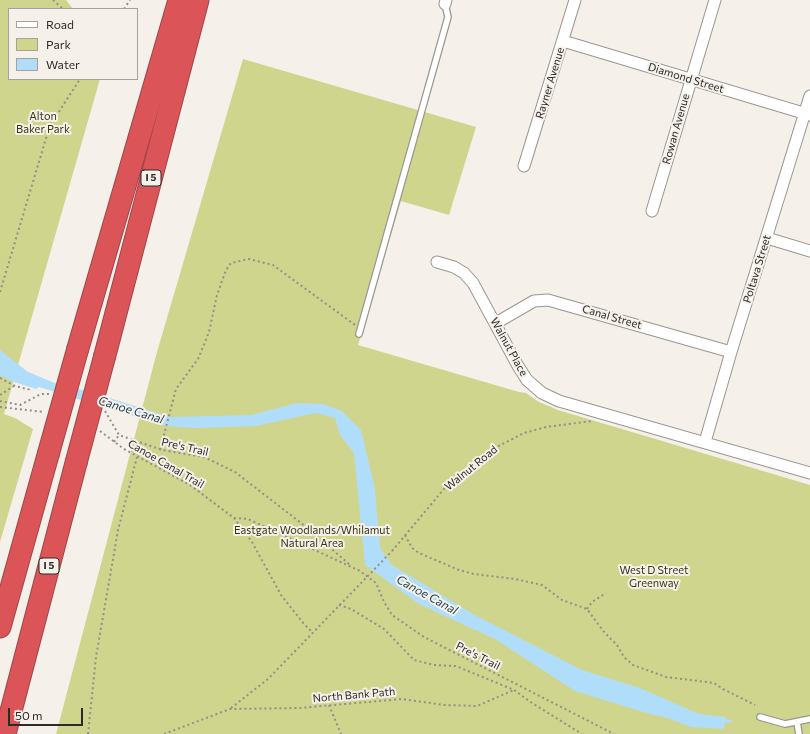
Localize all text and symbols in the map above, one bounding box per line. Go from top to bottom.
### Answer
legend [8,8,138,80]
text: Road [46,17,74,31]
text: Park [46,37,71,51]
street label: Rayner Avenue [533,46,567,120]
text: Water [46,57,80,71]
street label: Diamond Street [646,60,726,96]
street label: Rowan Avenue [660,92,692,166]
park label: Alton Baker Park [16,109,70,135]
road number: I 5 [141,170,161,186]
street label: Poltava Street [740,233,774,305]
street label: Canal Street [581,302,643,332]
street label: Walnut Place [487,315,531,379]
water label: Canoe Canal [96,393,166,427]
street label: Pre's Trail [160,435,210,459]
street label: Canoe Canal Trail [125,437,207,491]
street label: Walnut Road [442,443,500,493]
park label: Eastgate Woodlands/Whilamut Natural Area [234,523,390,549]
road number: I 5 [39,558,59,574]
park label: West D Street Greenway [619,563,689,589]
water label: Canoe Canal [394,572,460,618]
street label: Pre's Trail [454,639,502,673]
street label: North Bank Path [312,685,396,705]
scale bar [10,700,85,726]
text: 50 m [15,708,43,722]

